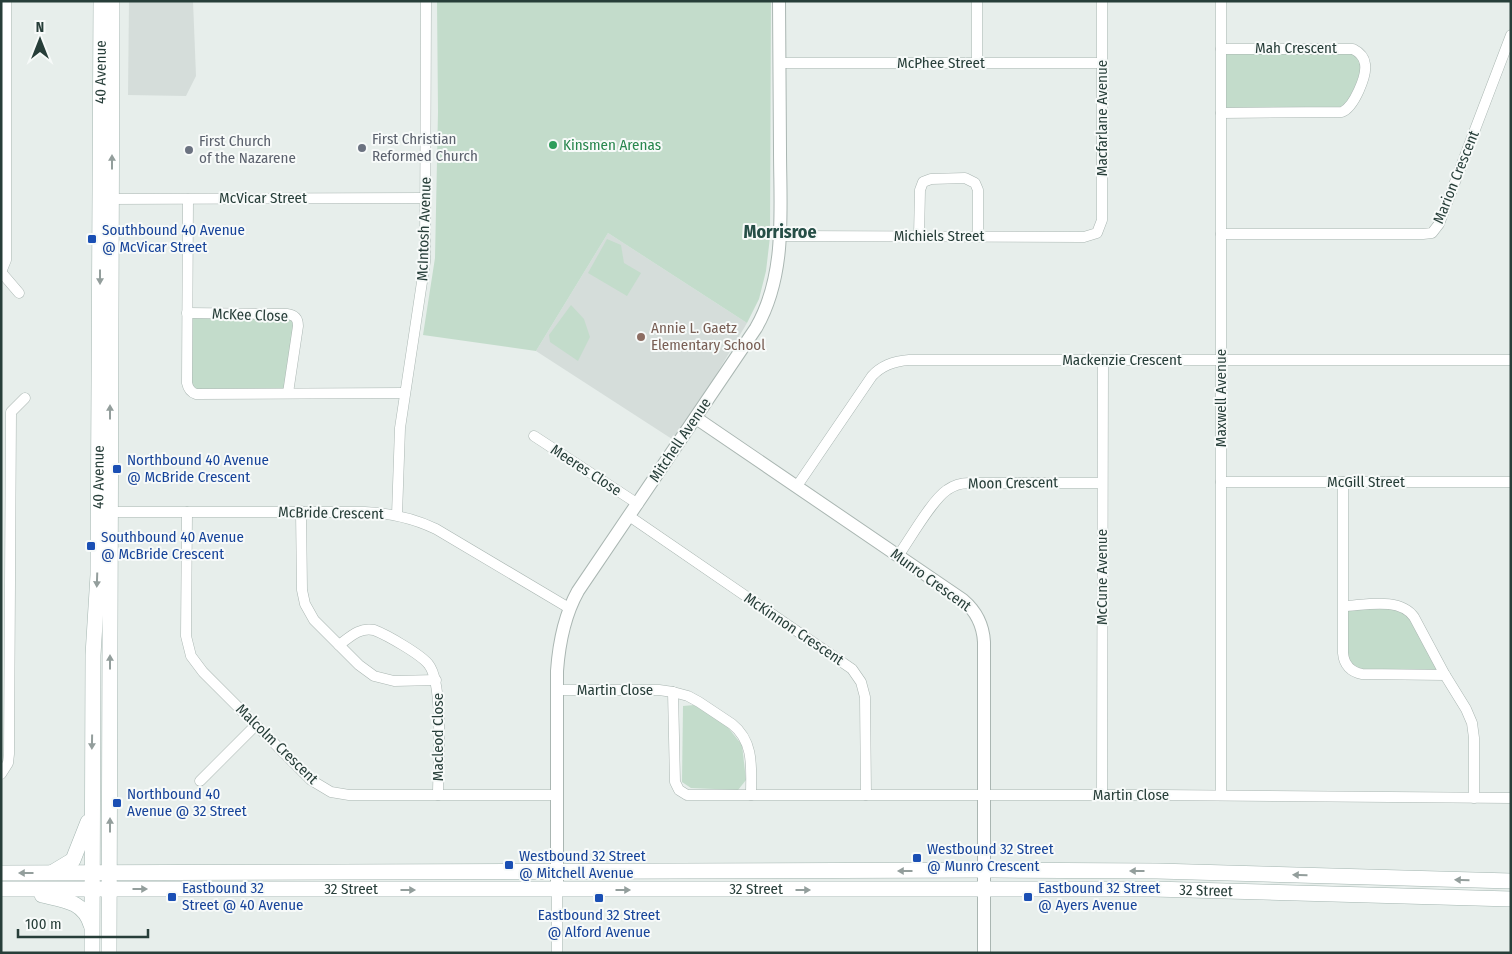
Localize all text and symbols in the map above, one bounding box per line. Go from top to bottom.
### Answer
north arrow [15,15,65,65]
text: N [36,19,44,36]
street label: Mah Crescent [1255,39,1337,57]
street label: 40 Avenue [91,40,110,104]
street label: McPhee Street [897,54,985,72]
street label: Macfarlane Avenue [1093,60,1111,176]
street label: Marion Crescent [1429,128,1483,226]
place label: First Christian Reformed Church [372,130,478,165]
place label: First Church of the Nazarene [199,132,296,167]
place label: Kinsmen Arenas [563,136,661,154]
marker: Kinsmen Arenas [547,139,559,151]
marker: First Christian Reformed Church [356,142,368,154]
marker: First Church of the Nazarene [183,144,195,156]
one-way arrow [108,154,116,170]
street label: McIntosh Avenue [413,177,435,281]
street label: McVicar Street [219,189,307,207]
place label: Southbound 40 Avenue @ McVicar Street [102,221,245,256]
district label: Morrisroe [743,221,817,243]
street label: Michiels Street [894,227,984,245]
marker: Southbound 40 Avenue @ McVicar Street [86,233,98,245]
one-way arrow [96,270,104,286]
street label: McKee Close [212,305,288,325]
place label: Annie L. Gaetz Elementary School [651,319,765,354]
marker: Annie L. Gaetz Elementary School [635,331,647,343]
street label: Maxwell Avenue [1212,349,1230,447]
street label: Mackenzie Crescent [1062,351,1182,369]
street label: Mitchell Avenue [645,395,715,485]
one-way arrow [107,404,115,420]
street label: Meeres Close [547,440,625,500]
street label: 40 Avenue [89,445,108,509]
place label: Northbound 40 Avenue @ McBride Crescent [127,451,269,486]
marker: Northbound 40 Avenue @ McBride Crescent [111,463,123,475]
street label: Moon Crescent [968,473,1058,493]
street label: McGill Street [1327,473,1405,491]
street label: McBride Crescent [278,503,384,523]
place label: Southbound 40 Avenue @ McBride Crescent [101,528,244,563]
street label: McCune Avenue [1093,529,1111,625]
marker: Southbound 40 Avenue @ McBride Crescent [85,540,97,552]
street label: Munro Crescent [887,545,975,615]
one-way arrow [93,572,101,588]
street label: McKinnon Crescent [741,589,847,669]
one-way arrow [106,654,114,670]
street label: Martin Close [577,681,653,699]
street label: Macleod Close [429,693,447,781]
street label: Malcolm Crescent [232,700,322,788]
one-way arrow [88,735,96,751]
place label: Northbound 40 Avenue @ 32 Street [127,785,247,820]
street label: Martin Close [1093,786,1169,804]
marker: Northbound 40 Avenue @ 32 Street [111,797,123,809]
one-way arrow [106,816,114,832]
place label: Westbound 32 Street @ Munro Crescent [927,840,1054,875]
place label: Westbound 32 Street @ Mitchell Avenue [519,847,646,882]
marker: Westbound 32 Street @ Munro Crescent [911,852,923,864]
marker: Westbound 32 Street @ Mitchell Avenue [503,859,515,871]
one-way arrow [896,867,912,875]
one-way arrow [1129,867,1145,875]
one-way arrow [17,869,33,877]
one-way arrow [1291,871,1307,879]
one-way arrow [1454,876,1470,884]
place label: Eastbound 32 Street @ 40 Avenue [182,879,303,914]
place label: Eastbound 32 Street @ Ayers Avenue [1038,879,1160,914]
street label: 32 Street [324,880,378,898]
street label: 32 Street [729,880,783,898]
street label: 32 Street [1179,881,1233,900]
one-way arrow [133,885,149,893]
one-way arrow [400,886,416,894]
one-way arrow [615,886,631,894]
one-way arrow [795,886,811,894]
marker: Eastbound 32 Street @ 40 Avenue [166,891,178,903]
marker: Eastbound 32 Street @ Ayers Avenue [1022,891,1034,903]
marker: Eastbound 32 Street @ Alford Avenue [593,892,605,904]
scale bar [18,906,148,938]
place label: Eastbound 32 Street @ Alford Avenue [538,906,660,941]
text: 100 m [25,915,62,933]

